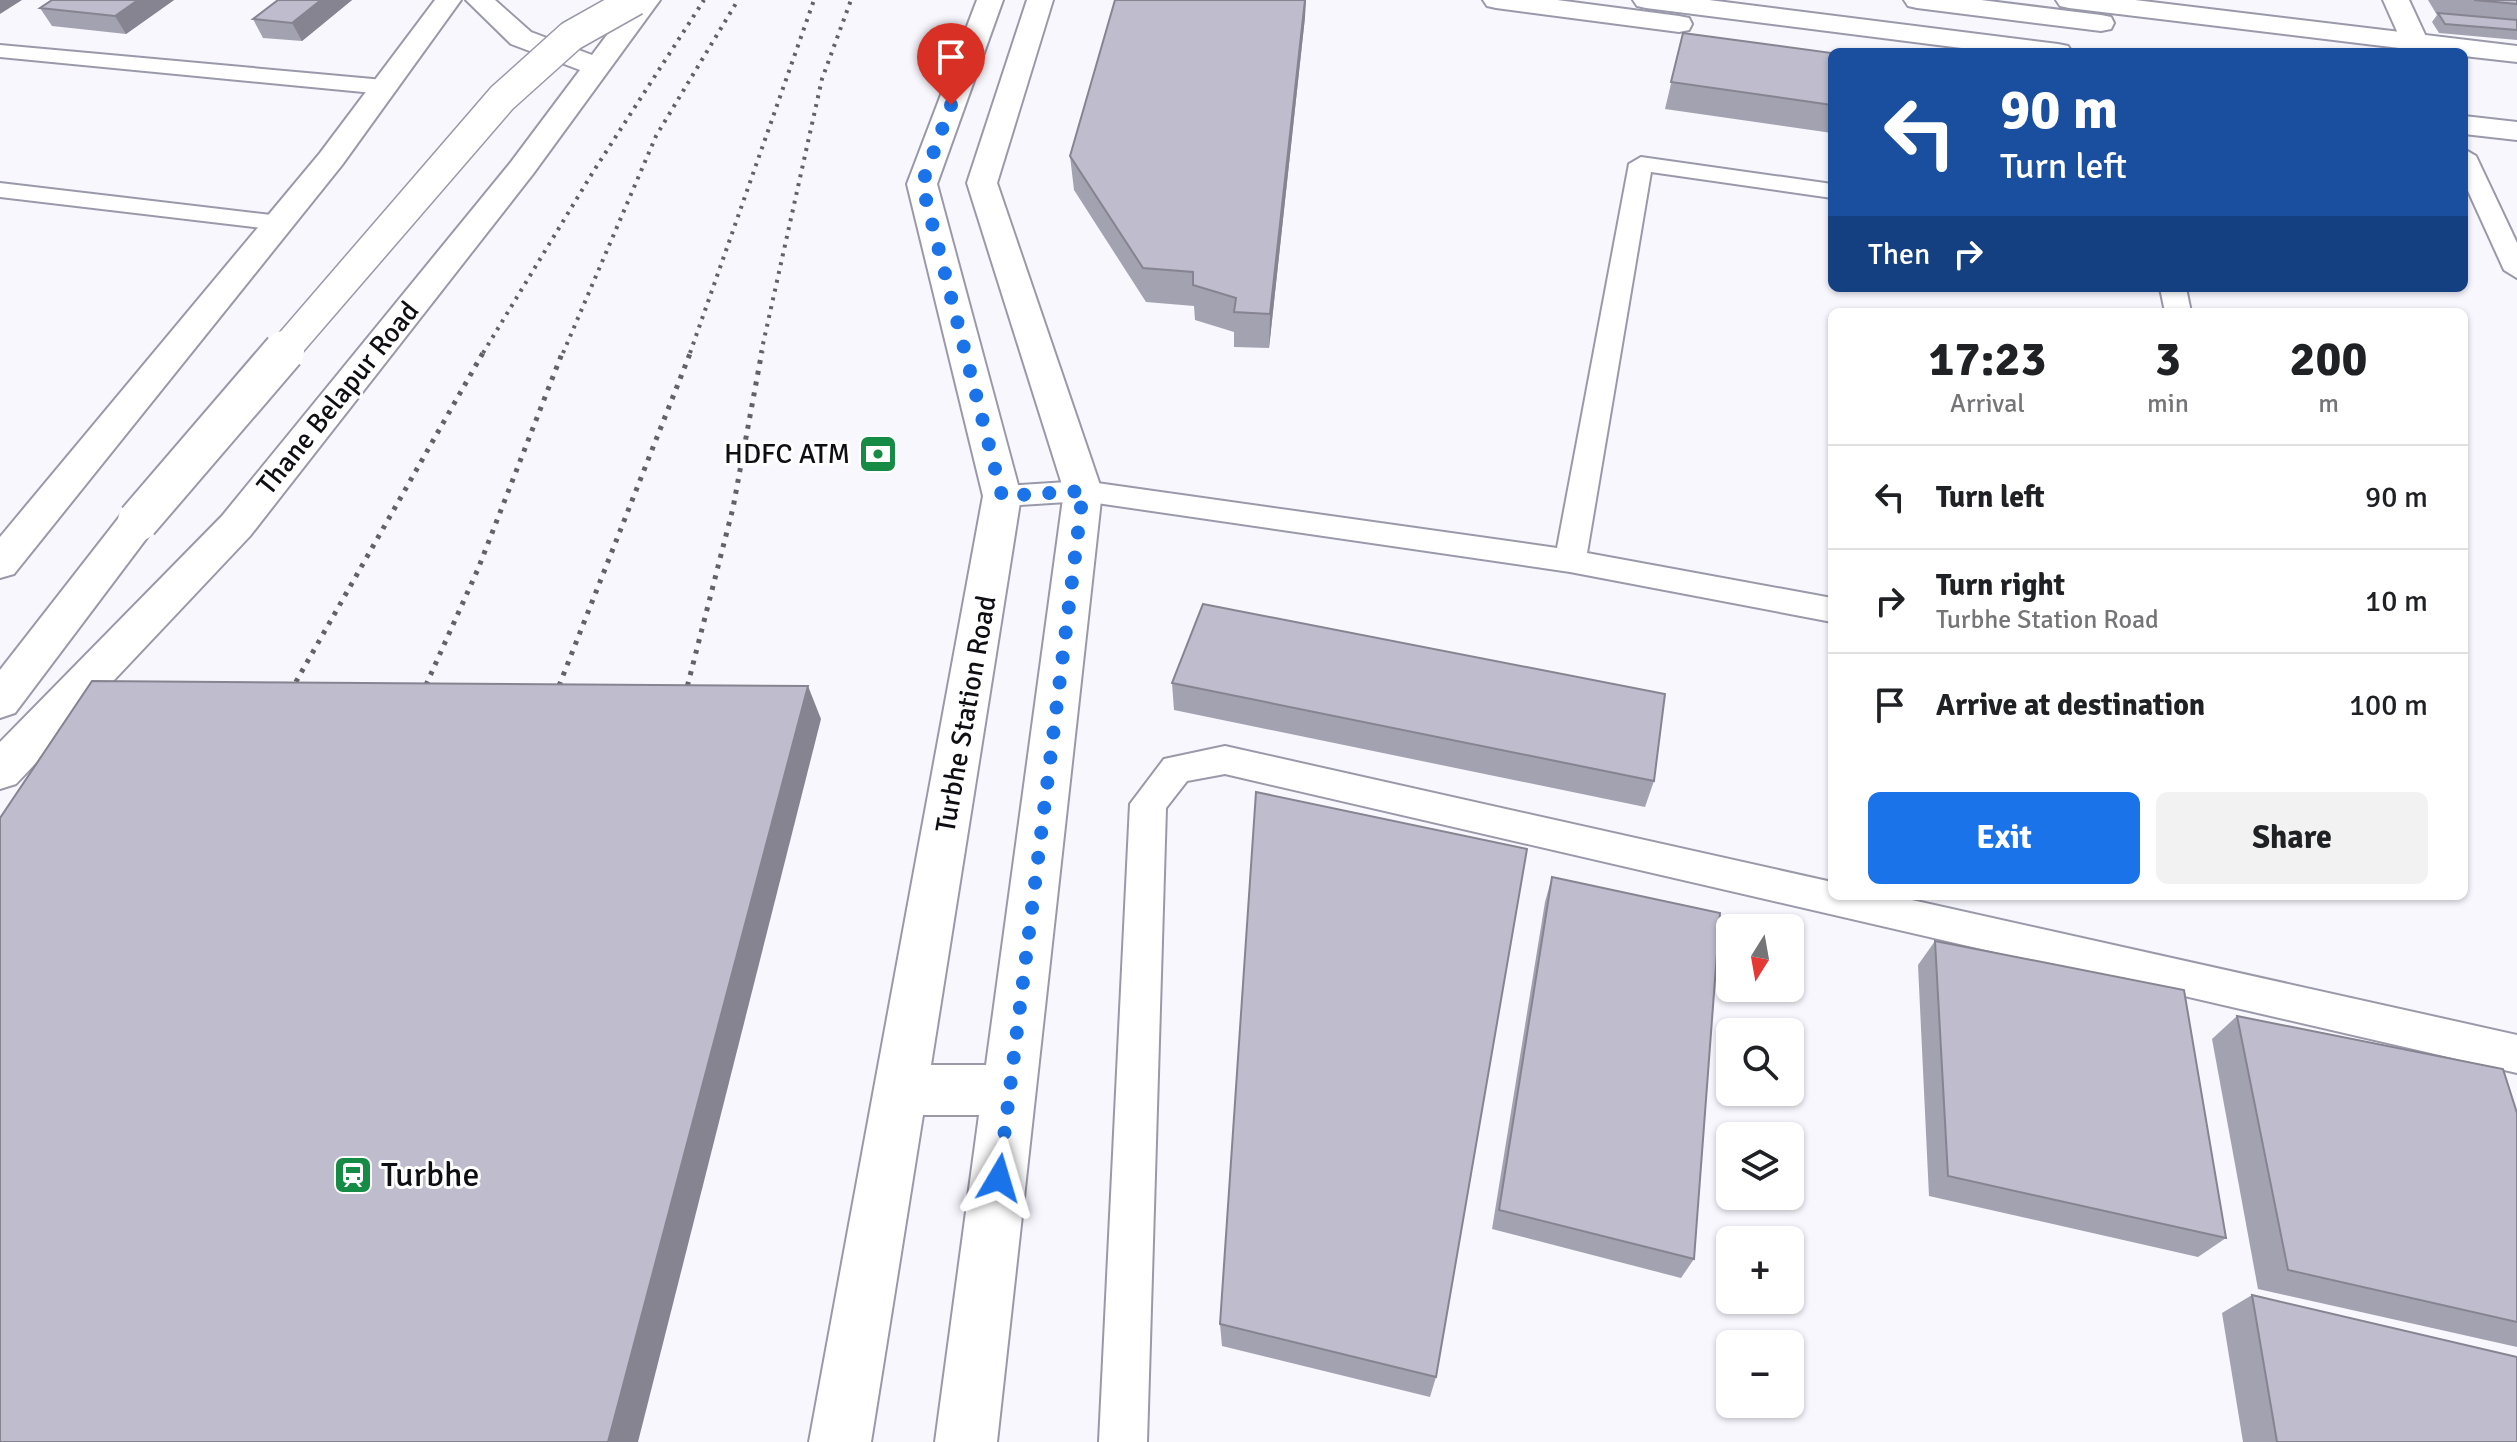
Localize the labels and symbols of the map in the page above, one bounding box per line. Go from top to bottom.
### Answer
pin [917,23,985,105]
street label: Thane Belapur Road [250,295,426,501]
bank icon: HDFC ATM [857,433,899,475]
place label: HDFC ATM [724,437,850,471]
street label: Turbhe Station Road [928,593,1004,835]
north arrow [1716,914,1804,1002]
position arrow [957,1136,1041,1220]
station icon: Turbhe [332,1154,374,1196]
place label: Turbhe [381,1154,479,1196]

